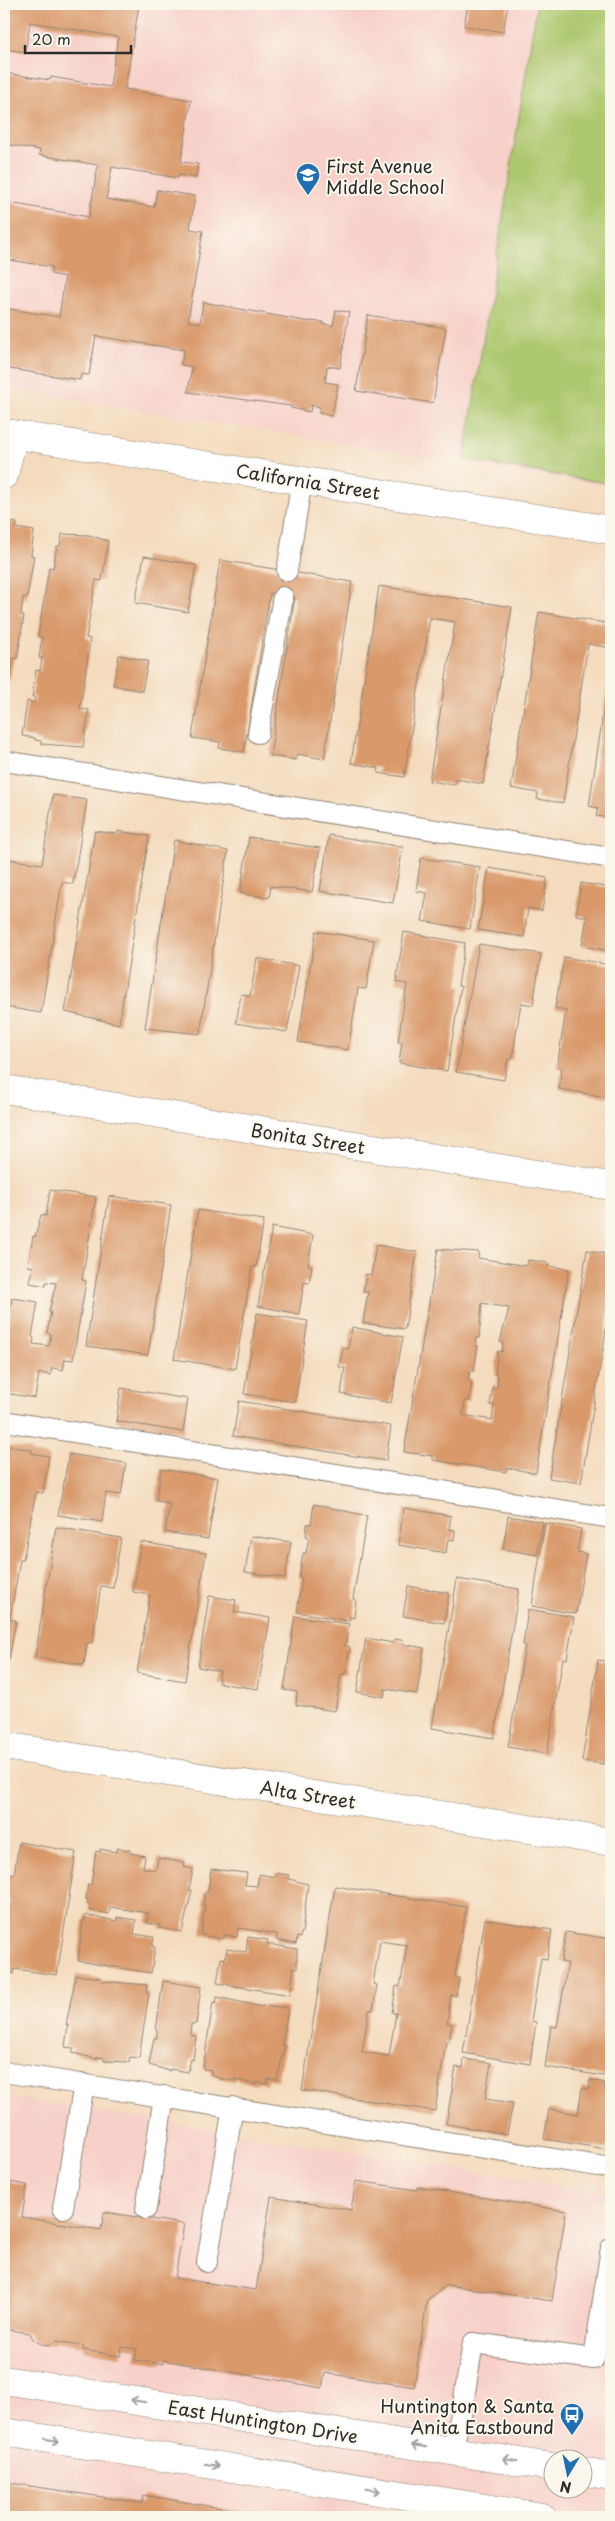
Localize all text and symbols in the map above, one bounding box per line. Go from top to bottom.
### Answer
scale bar [25,22,131,54]
text: 20 m [32,27,71,50]
place label: First Avenue Middle School [326,152,445,200]
school or university icon: First Avenue Middle School [295,162,321,196]
street label: California Street [234,456,382,506]
street label: Bonita Street [249,1116,367,1160]
street label: Alta Street [258,1773,358,1815]
place label: Huntington & Santa Anita Eastbound [381,2392,555,2440]
street label: East Huntington Drive [166,2393,360,2449]
one-way arrow [130,2396,146,2406]
bus stop icon: Huntington & Santa Anita Eastbound [559,2402,585,2436]
one-way arrow [44,2435,60,2445]
one-way arrow [411,2440,427,2450]
north arrow [542,2448,592,2498]
one-way arrow [502,2455,518,2465]
one-way arrow [204,2460,220,2470]
text: N [558,2476,573,2499]
one-way arrow [365,2486,381,2496]

